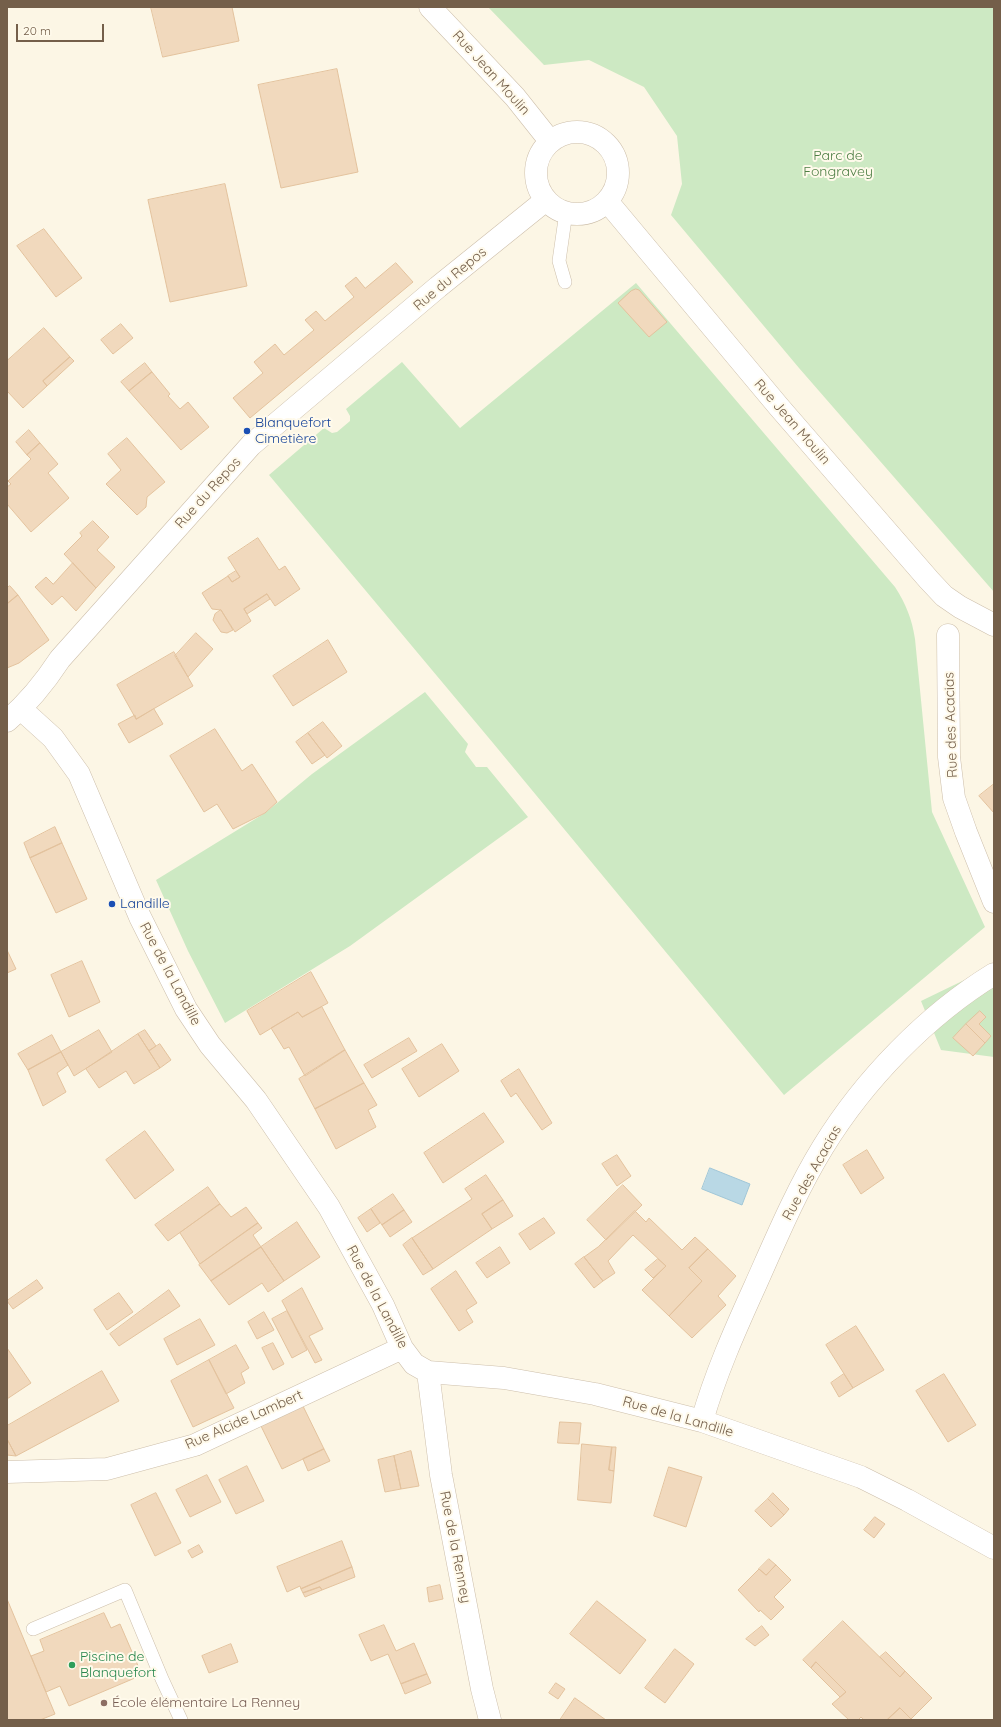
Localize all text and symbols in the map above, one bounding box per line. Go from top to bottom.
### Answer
scale bar [18,16,106,42]
text: 20 m [23,23,51,38]
street label: Rue Jean Moulin [449,27,533,119]
park label: Parc de Fongravey [803,148,873,180]
street label: Rue du Repos [410,244,490,314]
street label: Rue Jean Moulin [750,376,834,468]
place label: Blanquefort Cimetière [255,415,331,448]
marker: Blanquefort Cimetière [242,426,252,436]
street label: Rue du Repos [172,454,244,532]
street label: Rue des Acacias [941,672,961,778]
place label: Landille [120,896,170,912]
marker: Landille [107,899,117,909]
street label: Rue de la Landille [136,920,204,1028]
street label: Rue des Acacias [779,1123,845,1223]
street label: Rue de la Landille [343,1243,411,1351]
street label: Rue Alcide Lambert [183,1387,305,1453]
street label: Rue de la Landille [621,1393,735,1441]
street label: Rue de la Renney [436,1490,474,1604]
place label: Piscine de Blanquefort [80,1649,156,1682]
marker: Piscine de Blanquefort [67,1660,77,1670]
place label: École élémentaire La Renney [112,1695,300,1711]
marker: École élémentaire La Renney [99,1698,109,1708]

